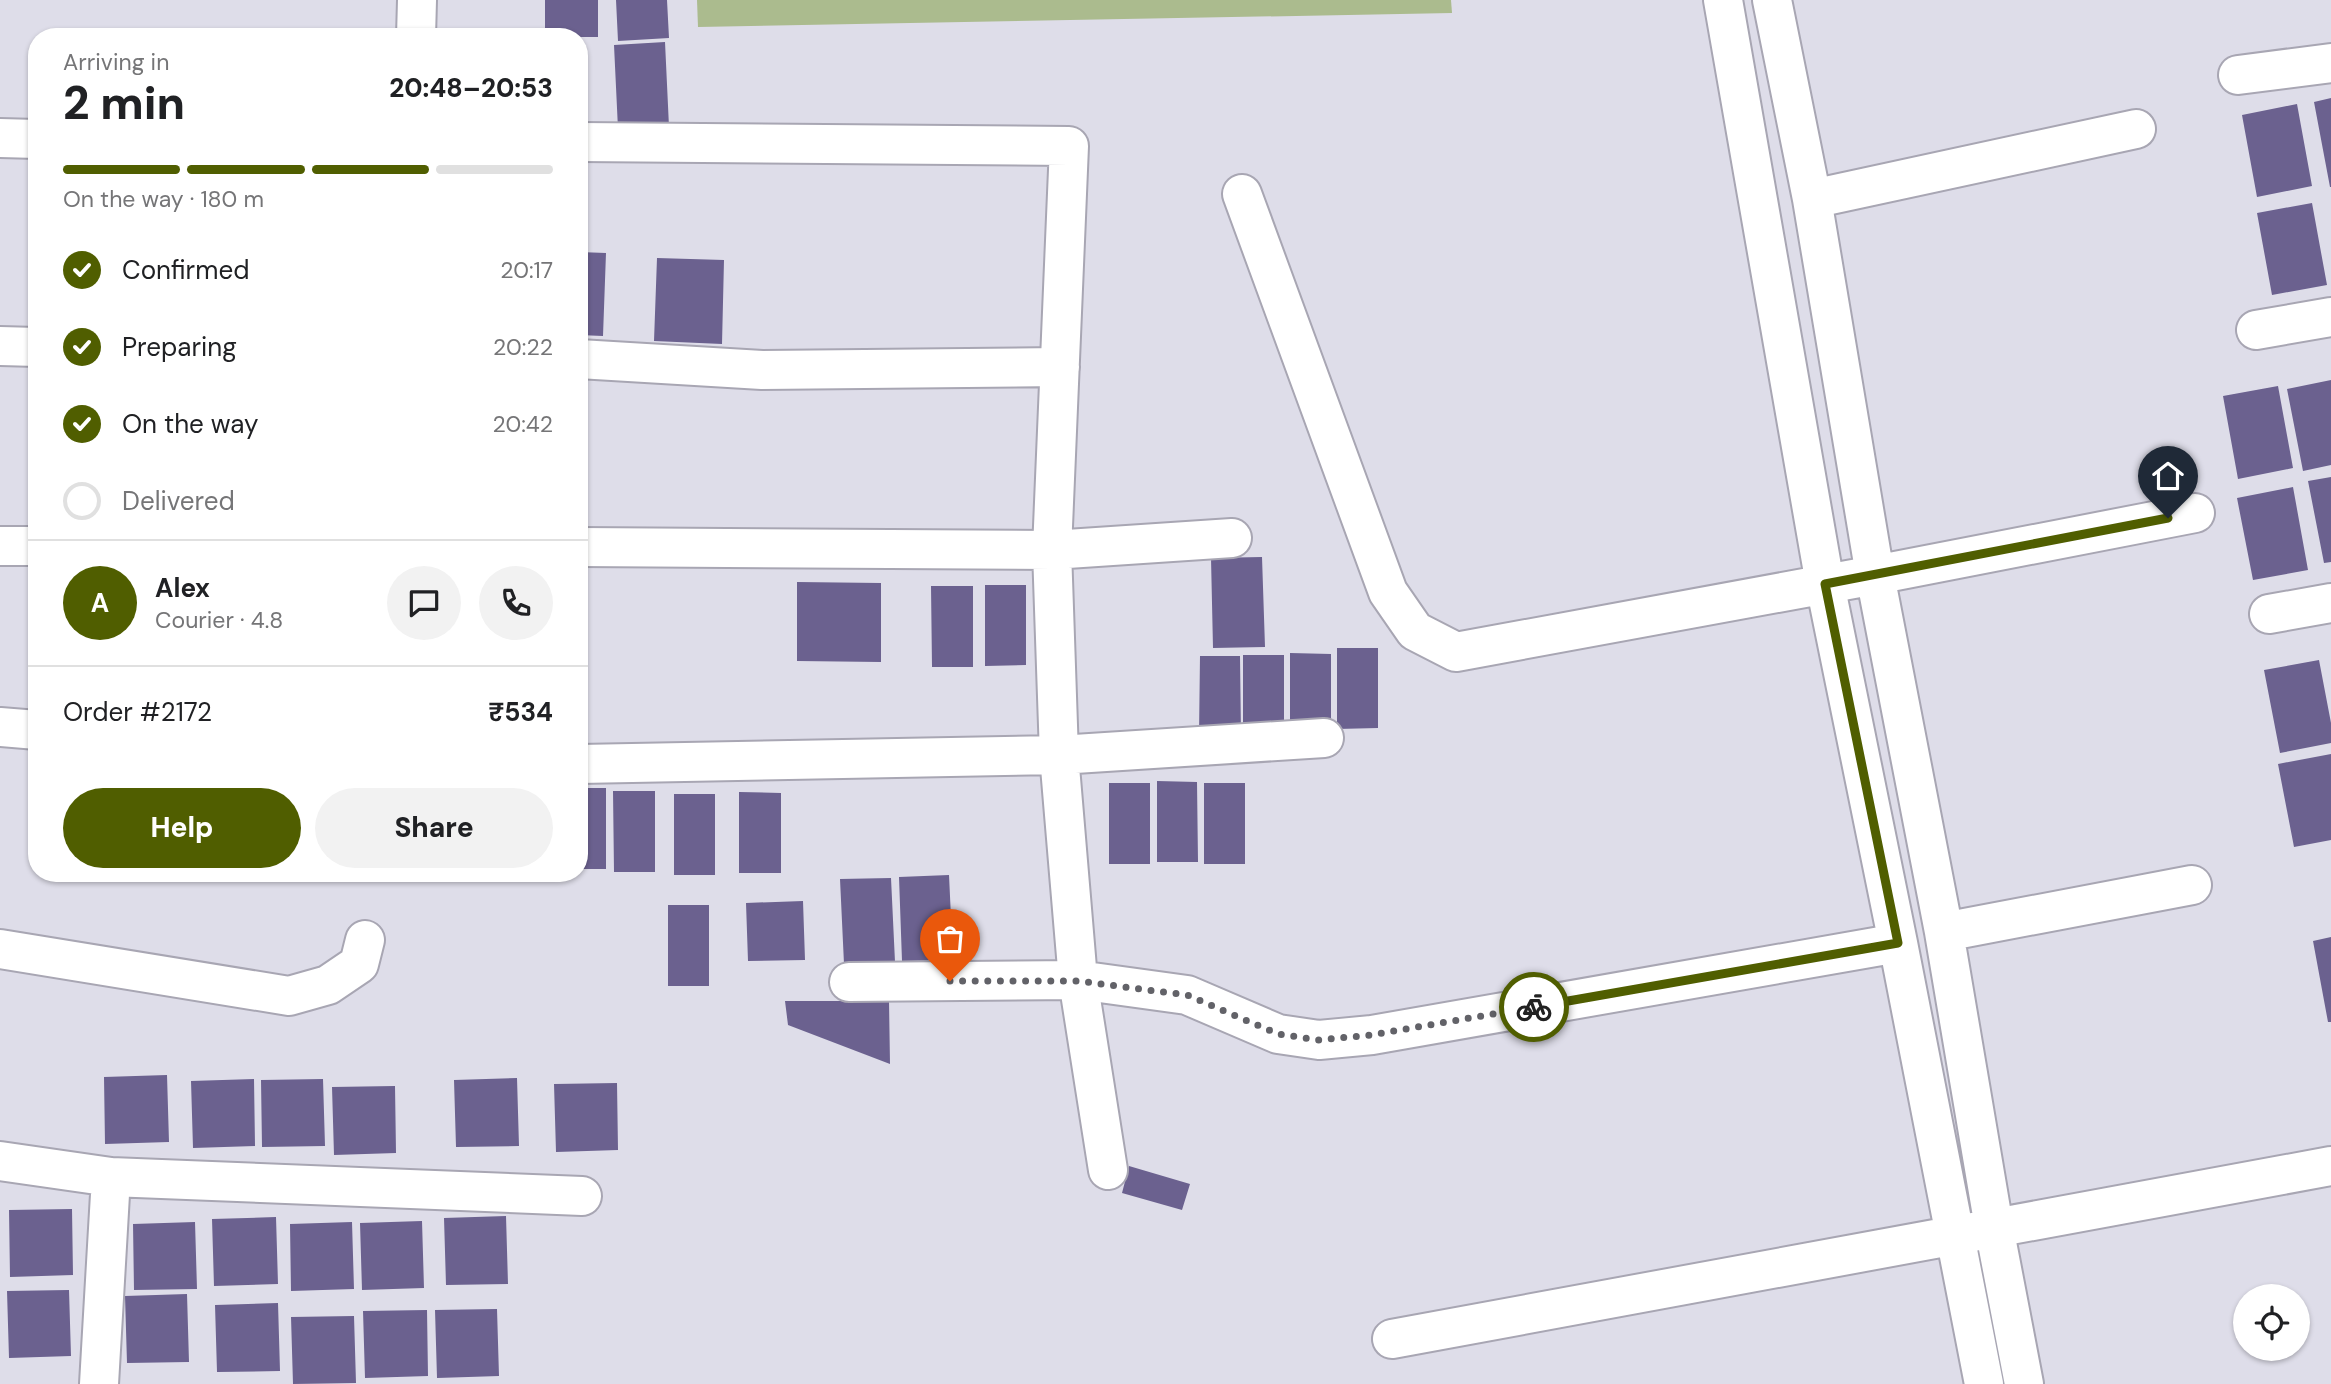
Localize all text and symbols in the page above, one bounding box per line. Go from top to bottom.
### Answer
text: Arriving in [63,47,169,77]
text: 20:48–20:53 [389,71,553,105]
text: 2 min [63,73,185,133]
text: On the way · 180 m [63,184,264,214]
icon: check [63,251,101,289]
text: Confirmed [122,253,249,287]
text: 20:17 [500,255,553,285]
icon: check [63,328,101,366]
text: Preparing [122,330,237,364]
text: 20:22 [493,332,553,362]
icon: check [63,405,101,443]
text: On the way [122,407,258,441]
text: 20:42 [492,409,553,439]
pin [2138,446,2198,518]
icon: home [2149,457,2187,495]
text: Delivered [122,484,235,518]
button: chat [387,566,461,640]
button: phone [479,566,553,640]
text: Alex [155,571,210,605]
text: A [91,586,109,620]
text: Courier · 4.8 [155,605,283,635]
text: Order #2172 [63,695,212,729]
text: ₹534 [488,695,553,729]
button: Help [63,788,301,868]
button: Share [315,788,553,868]
pin [920,909,980,981]
icon: bag [931,920,969,958]
courier [1499,972,1569,1042]
icon: bike [1515,988,1553,1026]
map controls [2233,1284,2310,1361]
button: locate [2233,1284,2310,1361]

